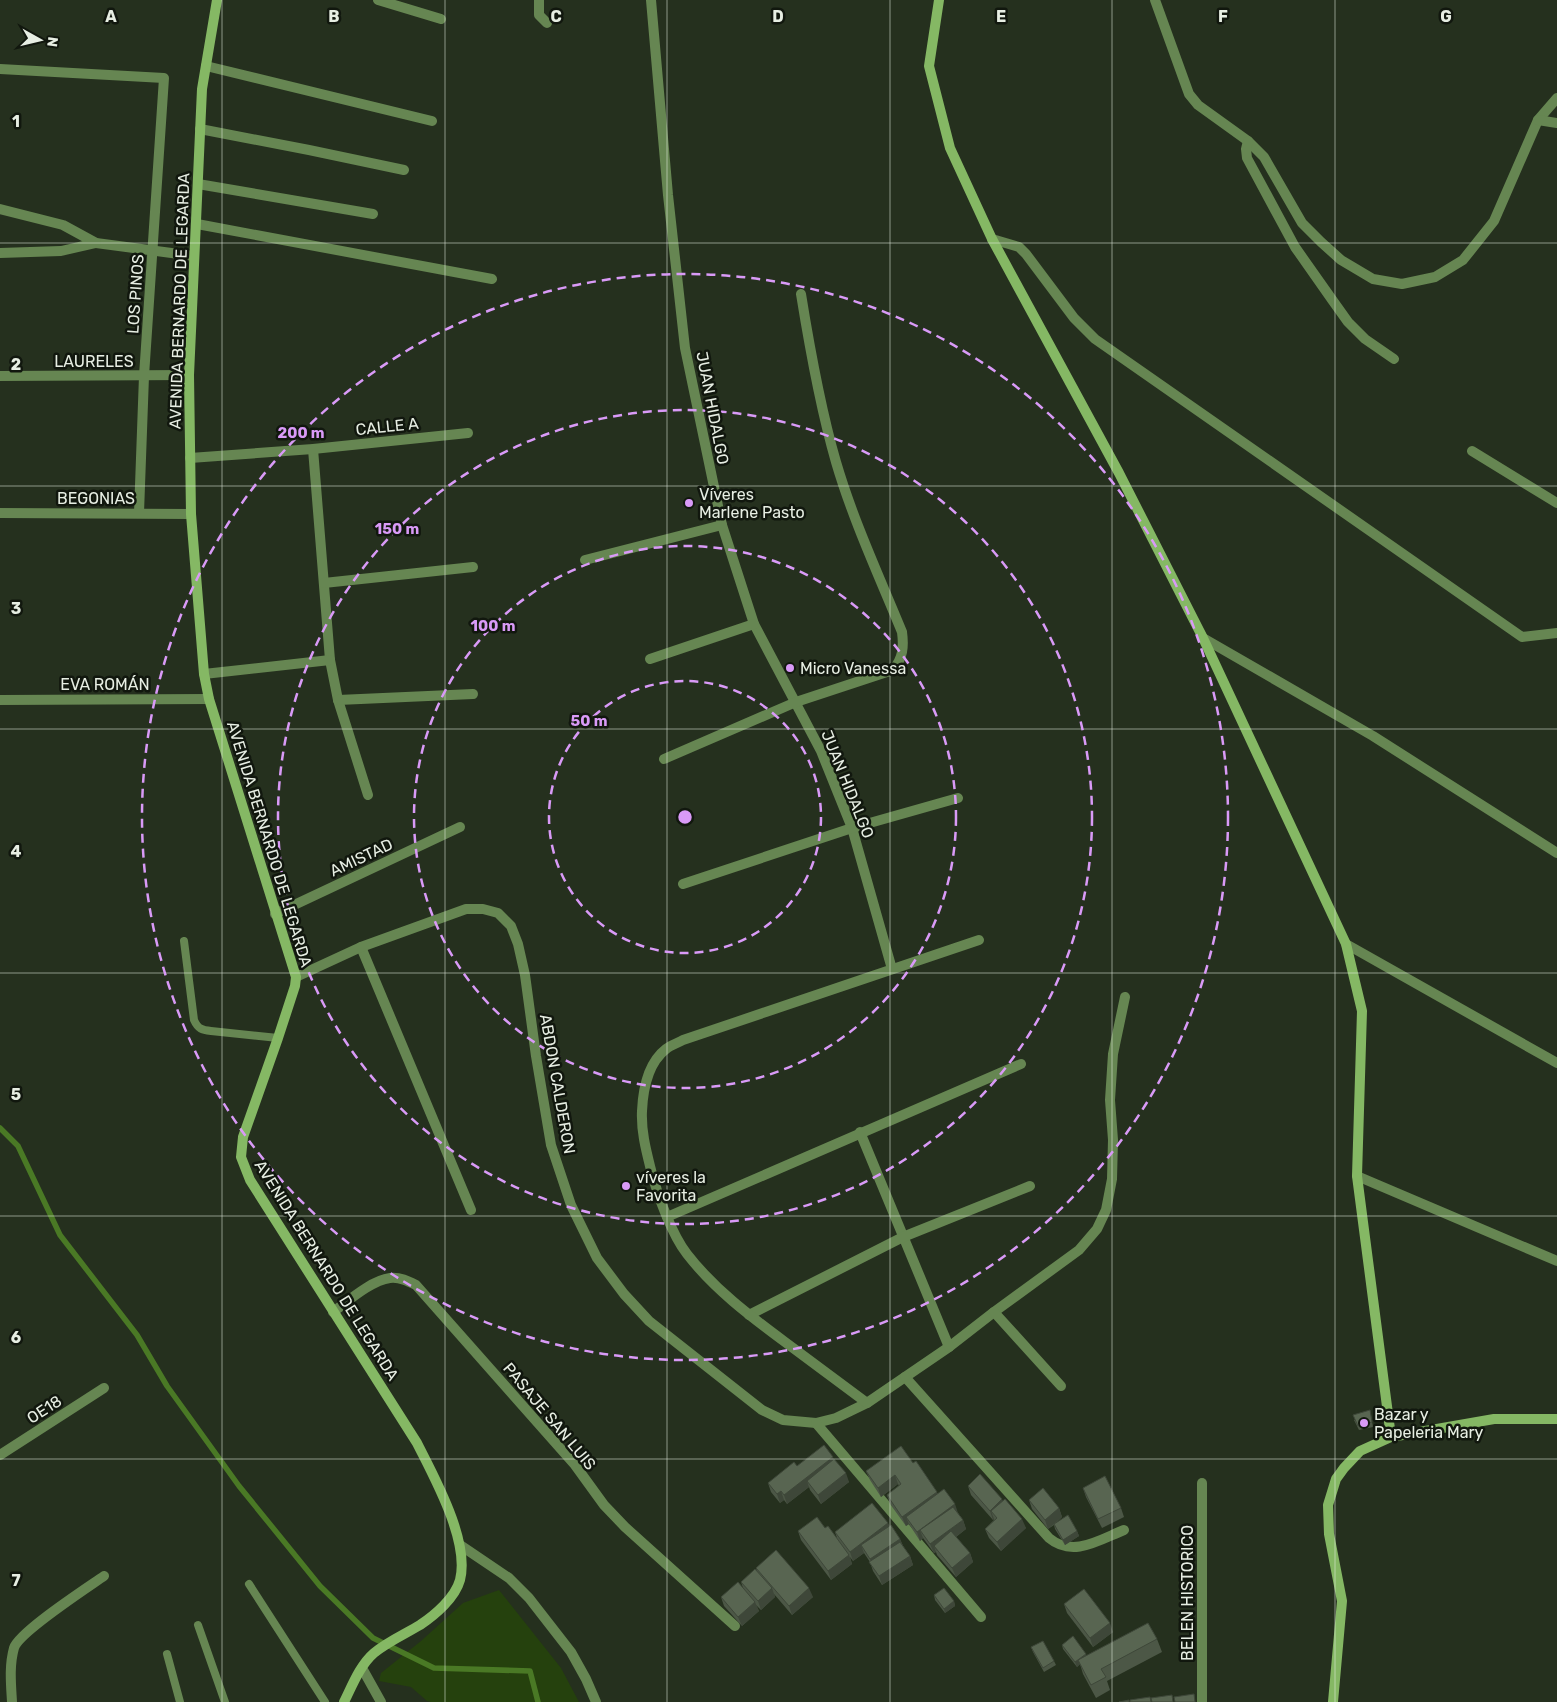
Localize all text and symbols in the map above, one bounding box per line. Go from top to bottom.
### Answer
text: A [105,7,117,26]
text: B [328,7,340,26]
text: C [550,7,562,26]
text: D [772,7,784,26]
text: E [996,7,1006,26]
text: F [1218,7,1228,26]
text: G [1440,7,1452,26]
north arrow [15,15,65,65]
text: N [43,36,61,48]
text: 1 [12,112,20,131]
street label: AVENIDA BERNARDO DE LEGARDA [166,172,193,429]
street label: LOS PINOS [123,253,148,335]
street label: JUAN HIDALGO [692,350,733,466]
street label: LAURELES [54,352,134,371]
text: 2 [11,355,21,374]
street label: CALLE A [355,414,420,439]
text: 200 m [277,424,325,442]
place label: Víveres Marlene Pasto [699,485,805,522]
street label: BEGONIAS [57,489,135,508]
marker: Víveres Marlene Pasto [683,497,695,509]
text: 150 m [375,520,419,538]
text: 3 [11,599,21,618]
text: 100 m [471,617,515,635]
place label: Micro Vanessa [800,659,906,678]
marker: Micro Vanessa [784,662,796,674]
street label: EVA ROMÁN [60,675,150,694]
text: 50 m [571,712,607,730]
street label: AVENIDA BERNARDO DE LEGARDA [223,719,316,970]
street label: JUAN HIDALGO [817,727,878,841]
centre of rings [676,808,694,826]
street label: AMISTAD [327,835,396,880]
text: 4 [11,842,22,861]
street label: ABDON CALDERON [536,1013,579,1156]
text: 5 [11,1085,21,1104]
street label: AVENIDA BERNARDO DE LEGARDA [251,1157,403,1384]
place label: víveres la Favorita [636,1168,706,1205]
marker: víveres la Favorita [620,1180,632,1192]
text: 6 [11,1328,21,1347]
street label: PASAJE SAN LUIS [499,1359,600,1474]
street label: OE18 [23,1391,65,1428]
place label: Bazar y Papeleria Mary [1374,1405,1484,1442]
marker: Bazar y Papeleria Mary [1358,1417,1370,1429]
street label: BELEN HISTORICO [1178,1525,1197,1661]
text: 7 [11,1571,21,1590]

